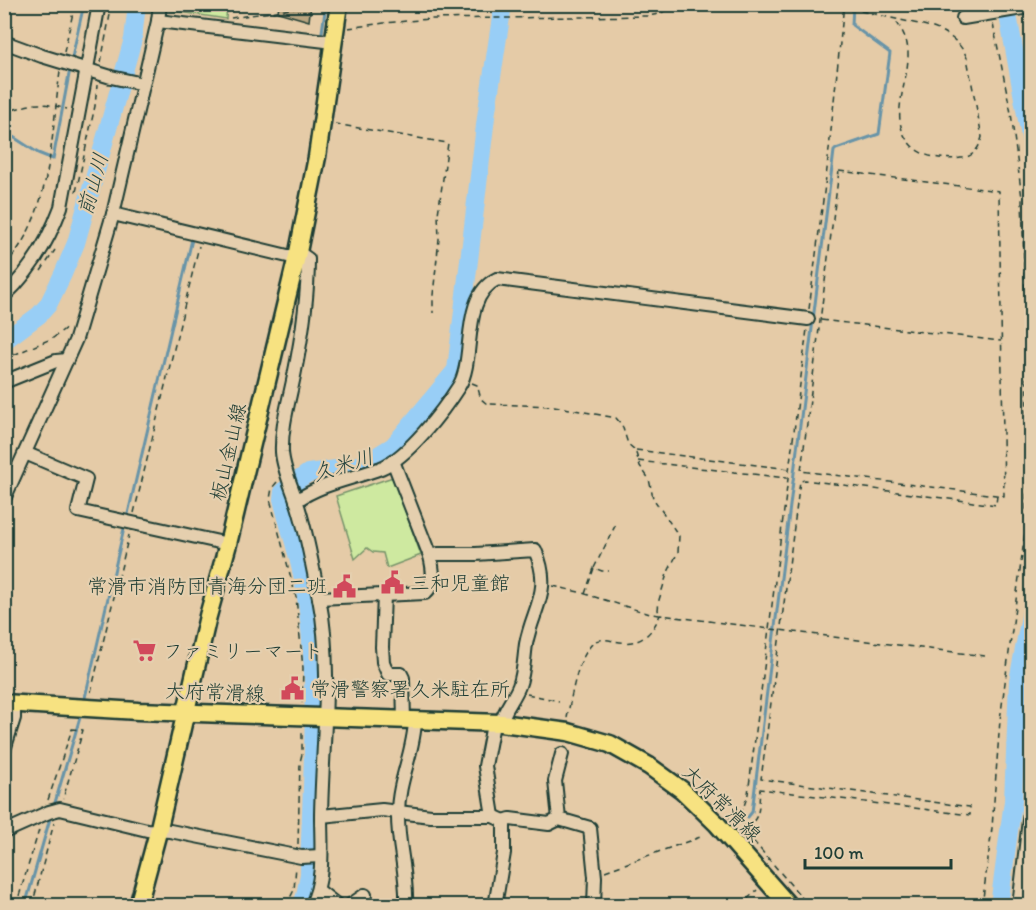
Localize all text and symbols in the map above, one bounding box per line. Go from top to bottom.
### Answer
water label: 前山川 [72,150,113,218]
street label: 板山金山線 [205,401,251,503]
water label: 久米川 [309,443,377,486]
public building icon: 三和児童館 [379,570,405,596]
place label: 三和児童館 [410,571,510,595]
public building icon: 常滑市消防団青海分団二班 [332,573,358,599]
place label: 常滑市消防団青海分団二班 [87,574,327,598]
supermarket icon: ファミリーマート [132,638,158,664]
place label: ファミリーマート [163,639,323,663]
public building icon: 常滑警察署久米駐在所 [279,676,305,702]
place label: 常滑警察署久米駐在所 [310,677,510,701]
street label: 大府常滑線 [165,678,265,706]
street label: 大府常滑線 [678,760,766,846]
scale bar [805,832,950,870]
text: 100 m [814,842,864,864]

